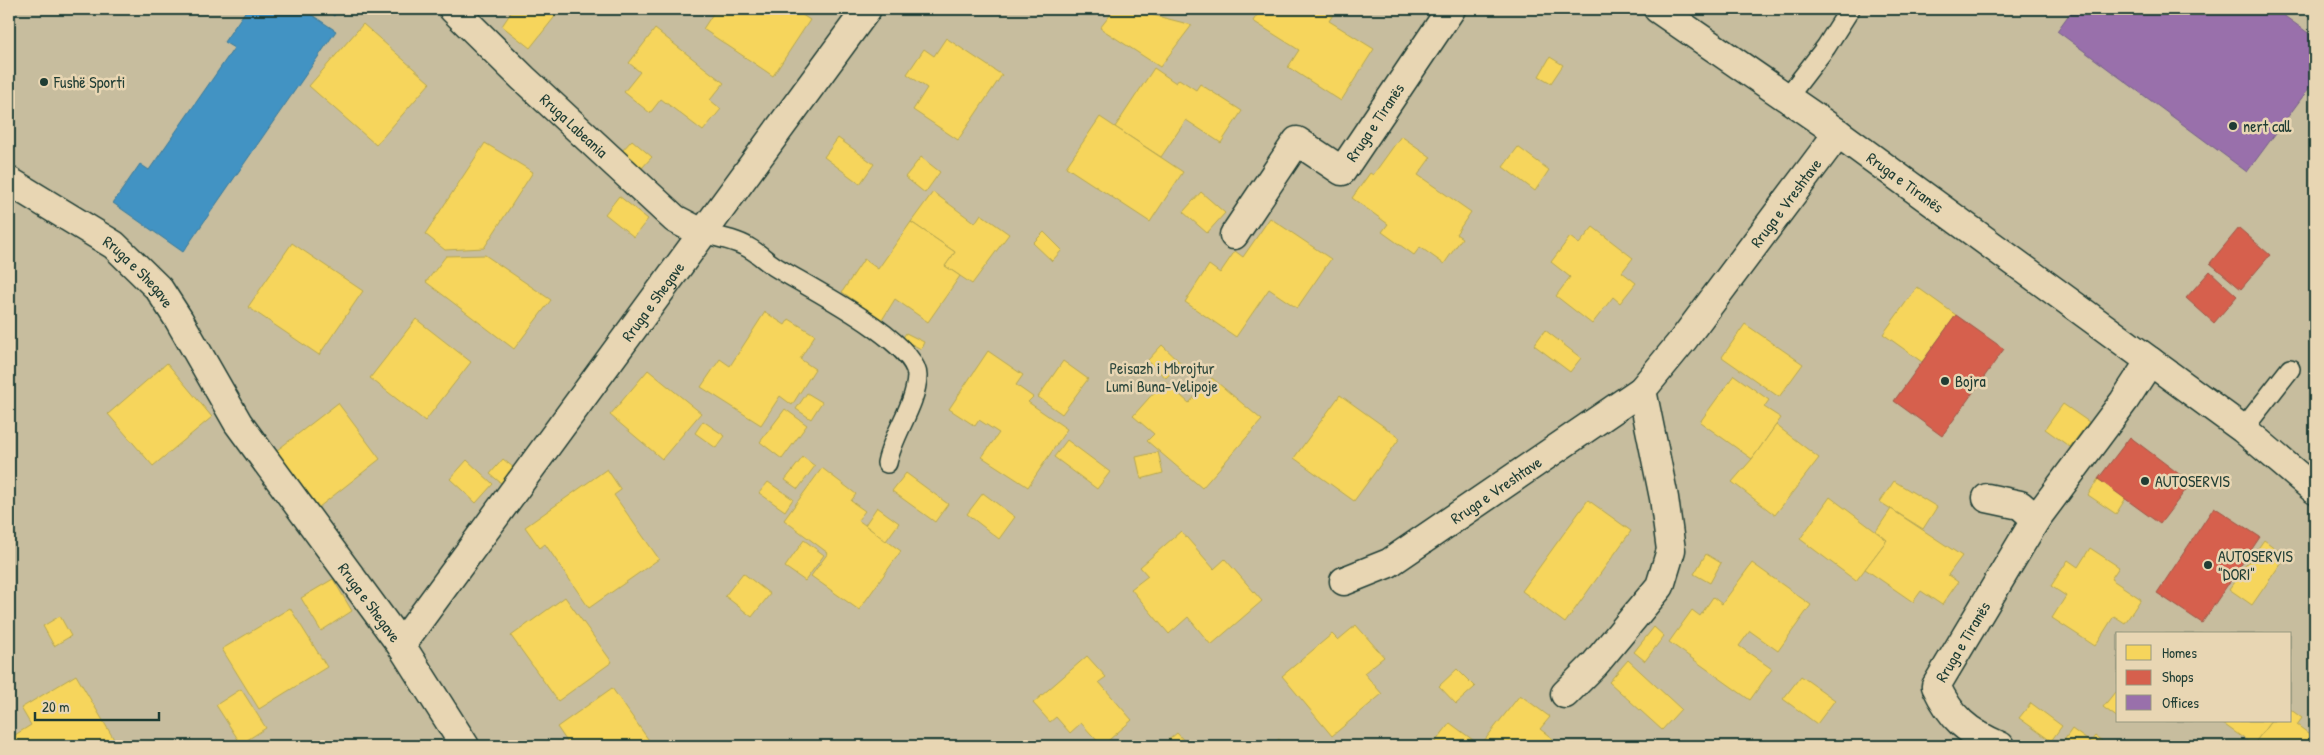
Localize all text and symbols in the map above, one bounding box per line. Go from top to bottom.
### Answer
place label: Fushë Sporti [53,71,125,93]
marker: Fushë Sporti [38,76,50,88]
street label: Rruga e Tiranës [1340,79,1409,166]
street label: Rruga Labeania [535,88,613,163]
place label: nert call [2243,115,2291,137]
marker: nert call [2227,120,2239,132]
street label: Rruga e Tiranës [1862,147,1948,218]
street label: Rruga e Vreshtave [1745,153,1827,252]
street label: Rruga e Shegave [99,230,179,312]
street label: Rruga e Shegave [616,257,690,346]
park label: Peisazh i Mbrojtur Lumi Buna-Velipoje [1106,357,1218,397]
place label: Bojra [1955,370,1986,392]
marker: Bojra [1939,375,1951,387]
street label: Rruga e Vreshtave [1446,451,1546,529]
place label: AUTOSERVIS [2155,470,2230,492]
marker: AUTOSERVIS [2139,475,2151,487]
place label: AUTOSERVIS "DORI" [2218,545,2293,585]
street label: Rruga e Shegave [333,558,407,647]
marker: AUTOSERVIS "DORI" [2202,559,2214,571]
street label: Rruga e Tiranës [1930,597,1995,686]
legend [2116,632,2292,722]
text: Homes [2162,642,2197,663]
text: Shops [2162,666,2194,687]
scale bar [35,690,159,722]
text: Offices [2162,692,2199,713]
text: 20 m [42,696,69,717]

